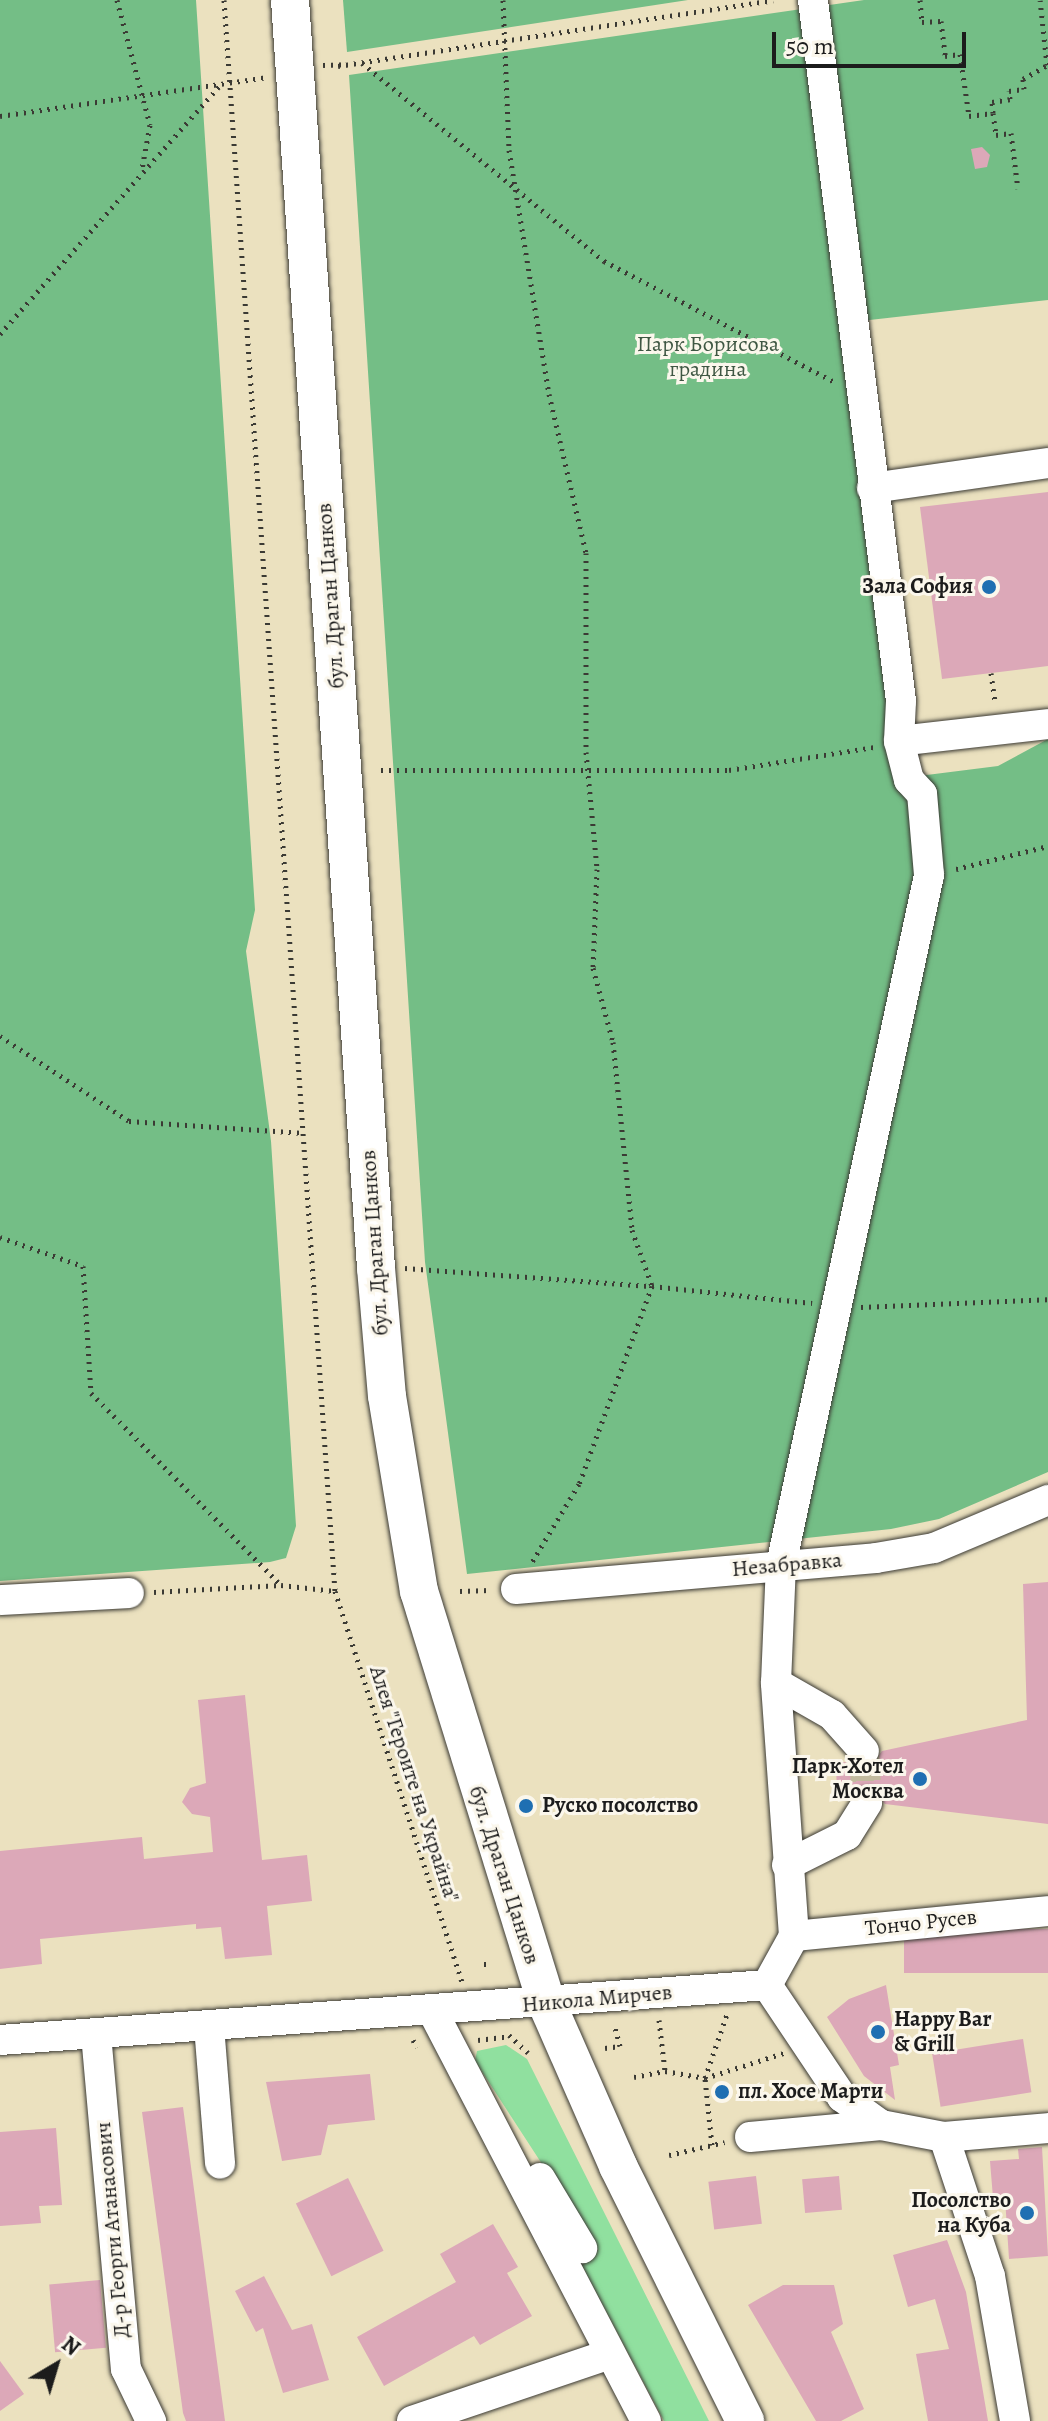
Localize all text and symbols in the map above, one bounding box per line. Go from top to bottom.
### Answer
scale bar [776,16,970,66]
text: 50 m [786,30,834,62]
park label: Парк Борисова градина [637,331,779,382]
street label: бул. Драган Цанков [311,502,351,690]
place label: Зала София [862,574,973,600]
marker: Зала София [980,578,998,596]
street label: бул. Драган Цанков [355,1149,395,1337]
street label: Незабравка [731,1547,843,1583]
street label: Алея "Героите на Украйна" [363,1663,465,1905]
place label: Парк-Хотел Москва [792,1753,904,1804]
marker: Парк-Хотел Москва [911,1770,929,1788]
street label: бул. Драган Цанков [463,1782,545,1968]
place label: Руско посолство [542,1793,698,1819]
marker: Руско посолство [517,1797,535,1815]
street label: Тончо Русев [864,1904,978,1942]
street label: Никола Мирчев [521,1979,673,2019]
place label: Happy Bar & Grill [894,2006,992,2058]
marker: Happy Bar & Grill [869,2023,887,2041]
place label: пл. Хосе Марти [738,2079,884,2105]
marker: пл. Хосе Марти [713,2083,731,2101]
street label: Д-р Георги Атанасович [90,2121,136,2339]
place label: Посолство на Куба [911,2187,1011,2238]
marker: Посолство на Куба [1018,2204,1036,2222]
north arrow [16,2325,96,2405]
text: N [55,2329,86,2363]

